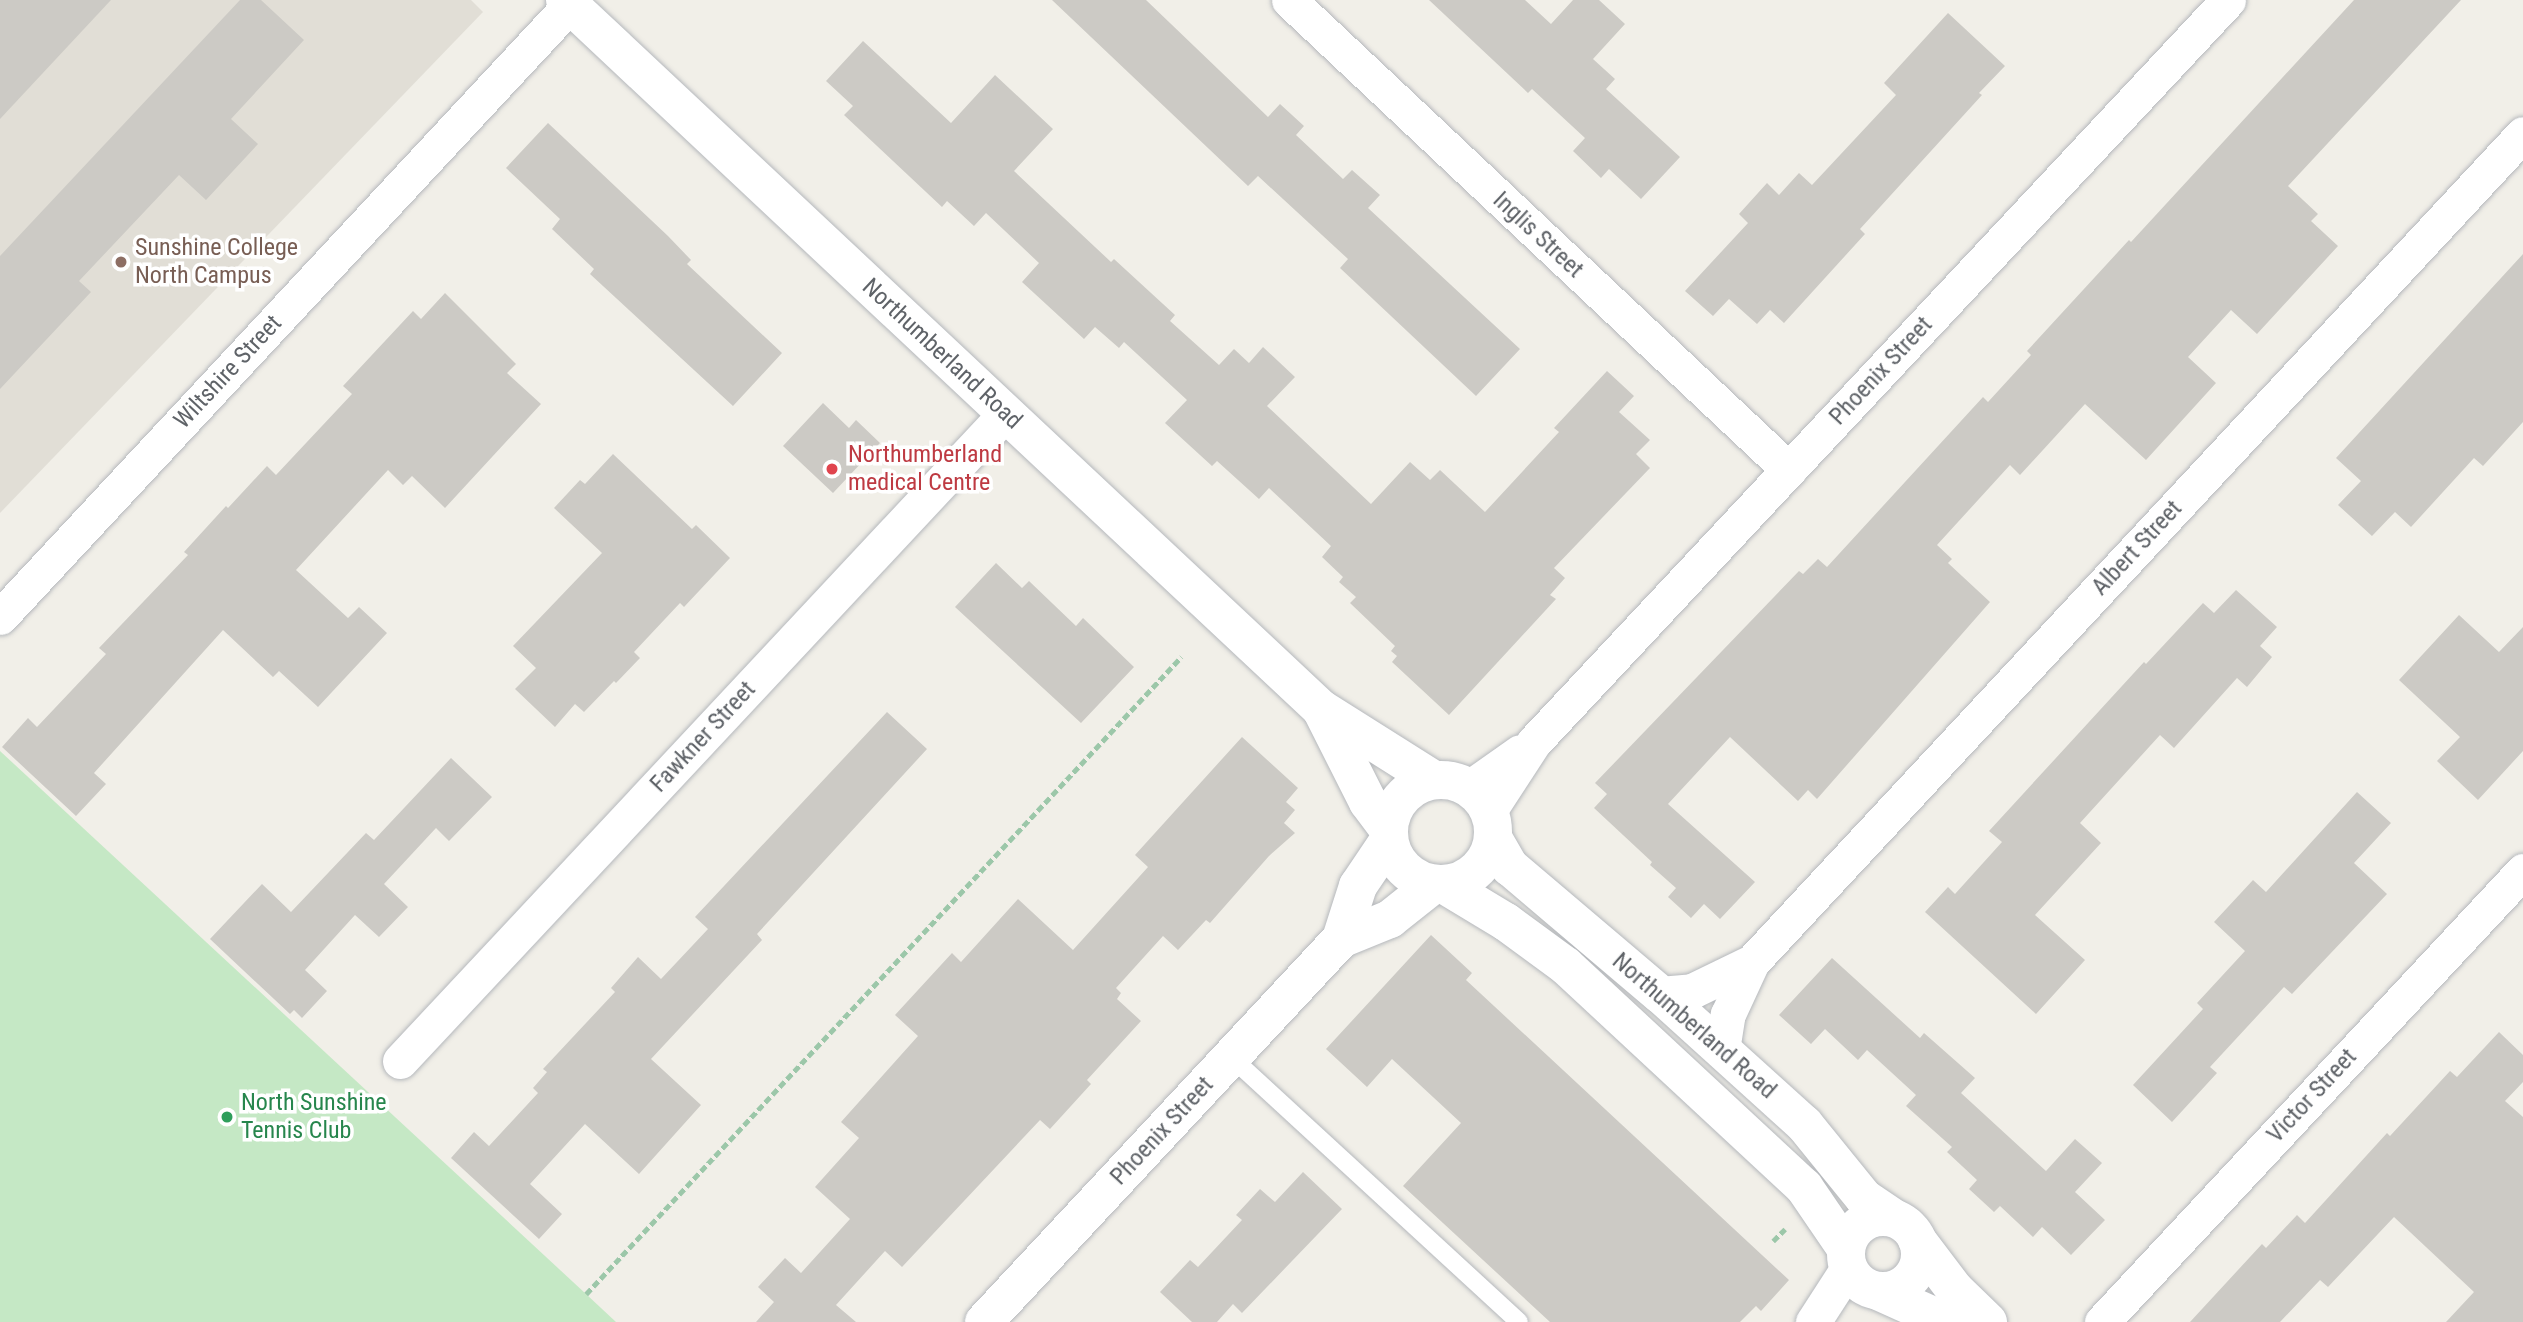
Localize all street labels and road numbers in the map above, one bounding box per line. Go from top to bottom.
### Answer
street label: Inglis Street [1487,186,1589,284]
street label: Northumberland Road [856,273,1028,435]
street label: Wiltshire Street [168,309,288,435]
street label: Phoenix Street [1824,311,1938,431]
street label: Albert Street [2086,495,2188,601]
street label: Fawkner Street [644,676,762,798]
street label: Northumberland Road [1606,947,1782,1105]
street label: Victor Street [2261,1043,2363,1149]
street label: Phoenix Street [1105,1071,1219,1191]

